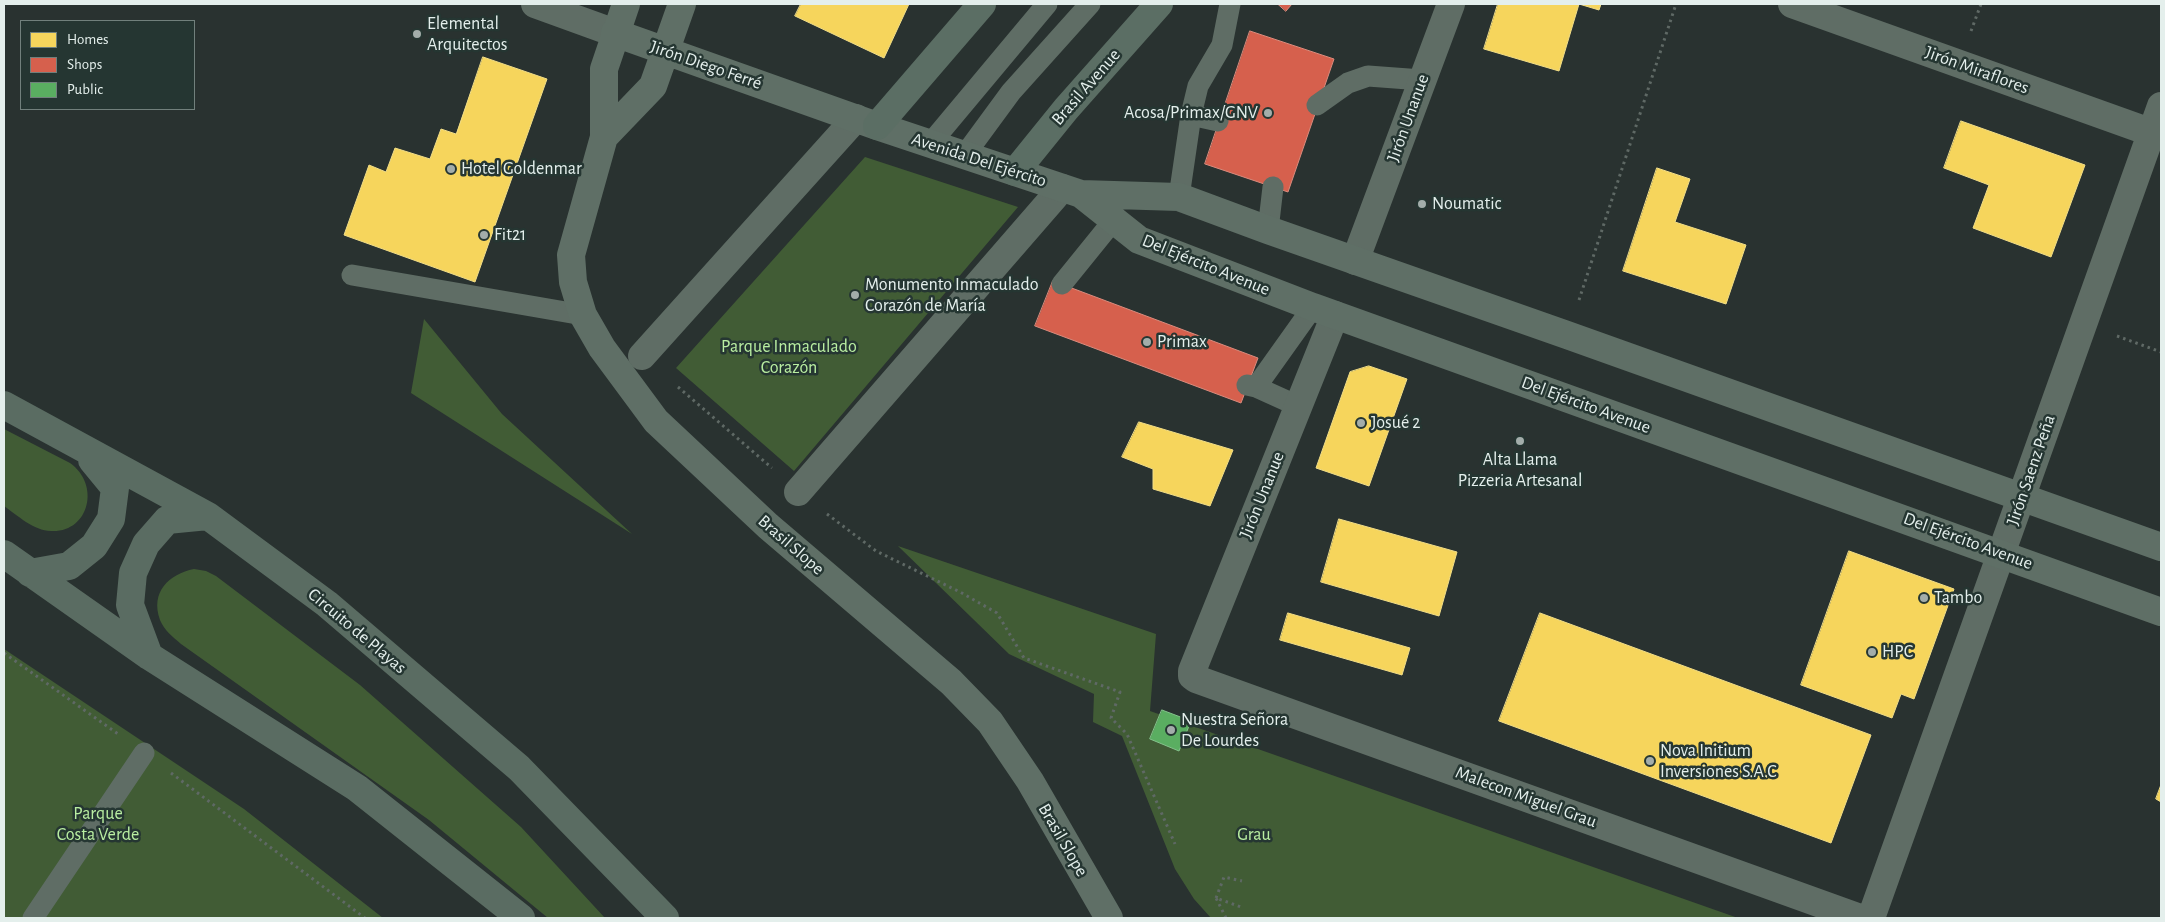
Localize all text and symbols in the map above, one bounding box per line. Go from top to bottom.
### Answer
place label: Elemental Arquitectos [427,13,507,56]
legend [20,20,195,110]
marker: Elemental Arquitectos [411,28,423,40]
text: Homes [67,32,109,47]
street label: Jirón Diego Ferré [647,36,765,94]
street label: Jirón Miraflores [1922,41,2032,99]
street label: Brasil Avenue [1047,44,1125,130]
text: Shops [67,57,102,72]
street label: Jirón Unanue [1382,71,1434,165]
text: Public [67,82,103,97]
place label: Acosa/Primax/GNV [1124,102,1258,124]
marker: Acosa/Primax/GNV [1262,107,1274,119]
street label: Avenida Del Ejército [909,128,1049,192]
place label: Hotel Goldenmar [461,158,582,180]
marker: Hotel Goldenmar [445,163,457,175]
place label: Noumatic [1432,193,1502,215]
marker: Noumatic [1416,198,1428,210]
place label: Fit21 [494,224,526,246]
marker: Fit21 [478,229,490,241]
street label: Del Ejército Avenue [1139,230,1273,300]
place label: Monumento Inmaculado Corazón de María [865,274,1039,316]
marker: Monumento Inmaculado Corazón de María [849,289,861,301]
place label: Primax [1157,331,1207,353]
park label: Parque Inmaculado Corazón [721,336,857,378]
marker: Primax [1141,336,1153,348]
street label: Del Ejército Avenue [1518,372,1654,438]
place label: Josué 2 [1371,412,1420,434]
street label: Jirón Saenz Peña [2002,412,2060,528]
marker: Josué 2 [1355,417,1367,429]
marker: Alta Llama Pizzeria Artesanal [1514,435,1526,447]
street label: Jirón Unanue [1235,448,1289,542]
place label: Alta Llama Pizzeria Artesanal [1458,449,1582,492]
street label: Del Ejército Avenue [1900,508,2036,574]
street label: Brasil Slope [753,510,829,580]
street label: Circuito de Playas [303,583,411,679]
place label: Tambo [1934,587,1982,609]
marker: Tambo [1918,592,1930,604]
place label: HPC [1882,641,1913,663]
marker: HPC [1866,646,1878,658]
place label: Nuestra Señora De Lourdes [1181,709,1288,752]
marker: Nuestra Señora De Lourdes [1165,724,1177,736]
place label: Nova Initium Inversiones S.A.C [1660,740,1777,782]
marker: Nova Initium Inversiones S.A.C [1644,755,1656,767]
street label: Malecon Miguel Grau [1452,761,1600,833]
street label: Brasil Slope [1033,800,1093,880]
park label: Parque Costa Verde [57,803,139,846]
park label: Grau [1237,824,1271,846]

